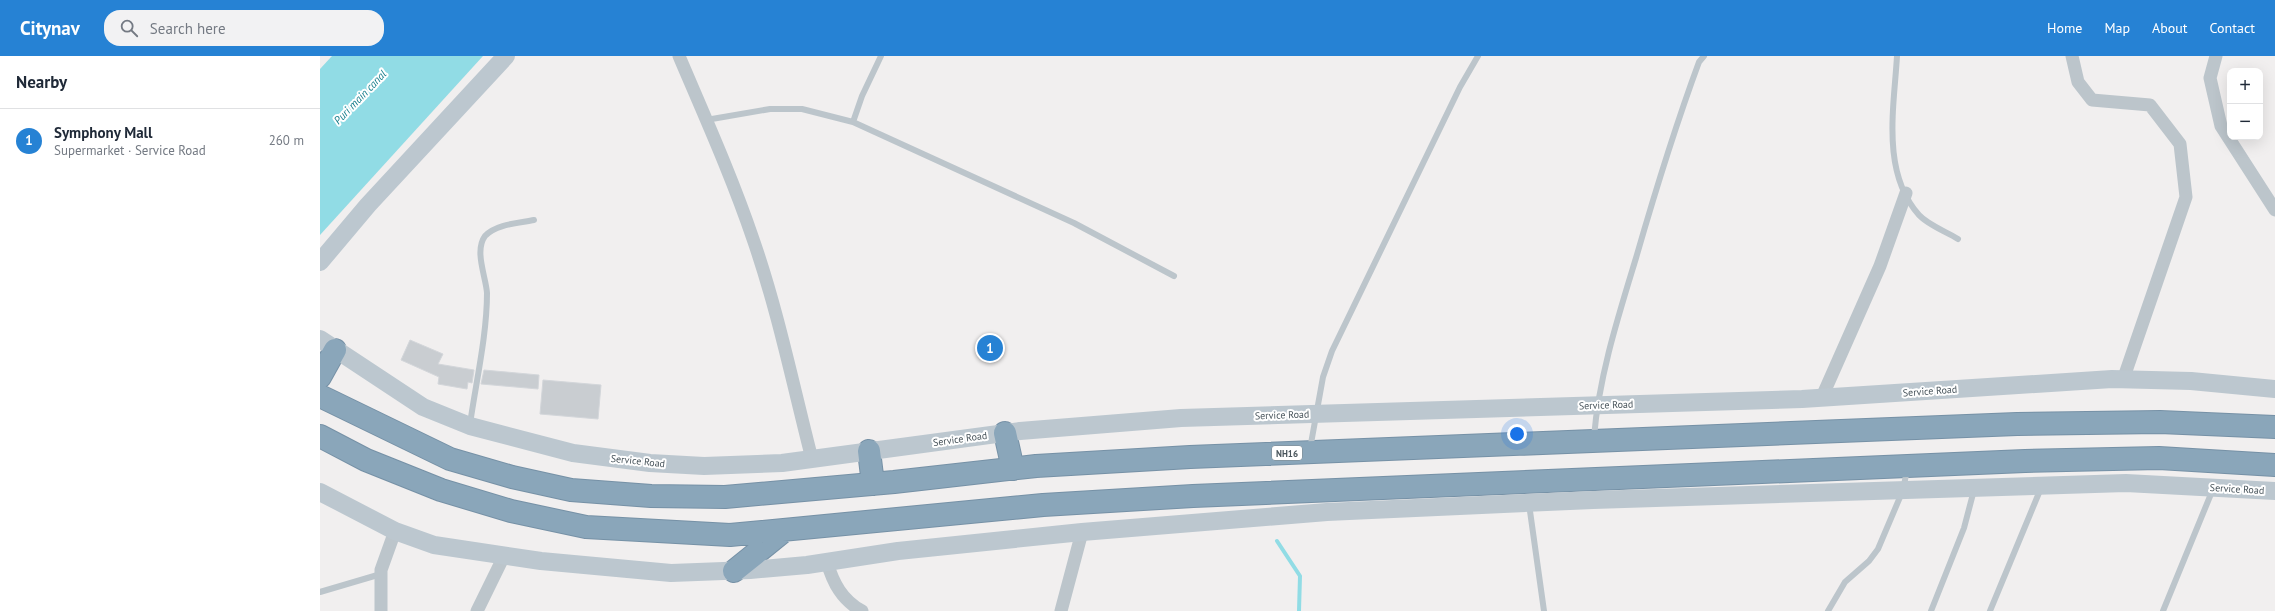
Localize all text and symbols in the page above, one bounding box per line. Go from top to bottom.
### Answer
search box [104,10,384,46]
text: Citynav [20,16,80,40]
icon: search [118,17,140,39]
text: Search here [150,19,226,38]
text: Home [2047,19,2082,37]
text: Map [2104,19,2130,37]
text: About [2152,19,2188,37]
text: Contact [2210,19,2255,37]
water label: Puri main canal [331,67,389,127]
map controls [2227,68,2263,140]
button: + [2227,68,2263,104]
text: Nearby [16,71,67,93]
button: − [2227,104,2263,140]
text: Symphony Mall [54,123,152,142]
text: 1 [25,132,33,149]
text: 260 m [269,132,304,149]
text: Supermarket · Service Road [54,142,206,159]
pin: 1 [977,333,1003,363]
street label: Service Road [1902,383,1958,399]
street label: Service Road [1579,398,1633,412]
street label: Service Road [1255,408,1309,422]
your location [1507,424,1527,444]
street label: Service Road [932,429,988,449]
road number: NH16 [1272,446,1302,460]
street label: Service Road [610,452,666,470]
street label: Service Road [2209,481,2265,497]

